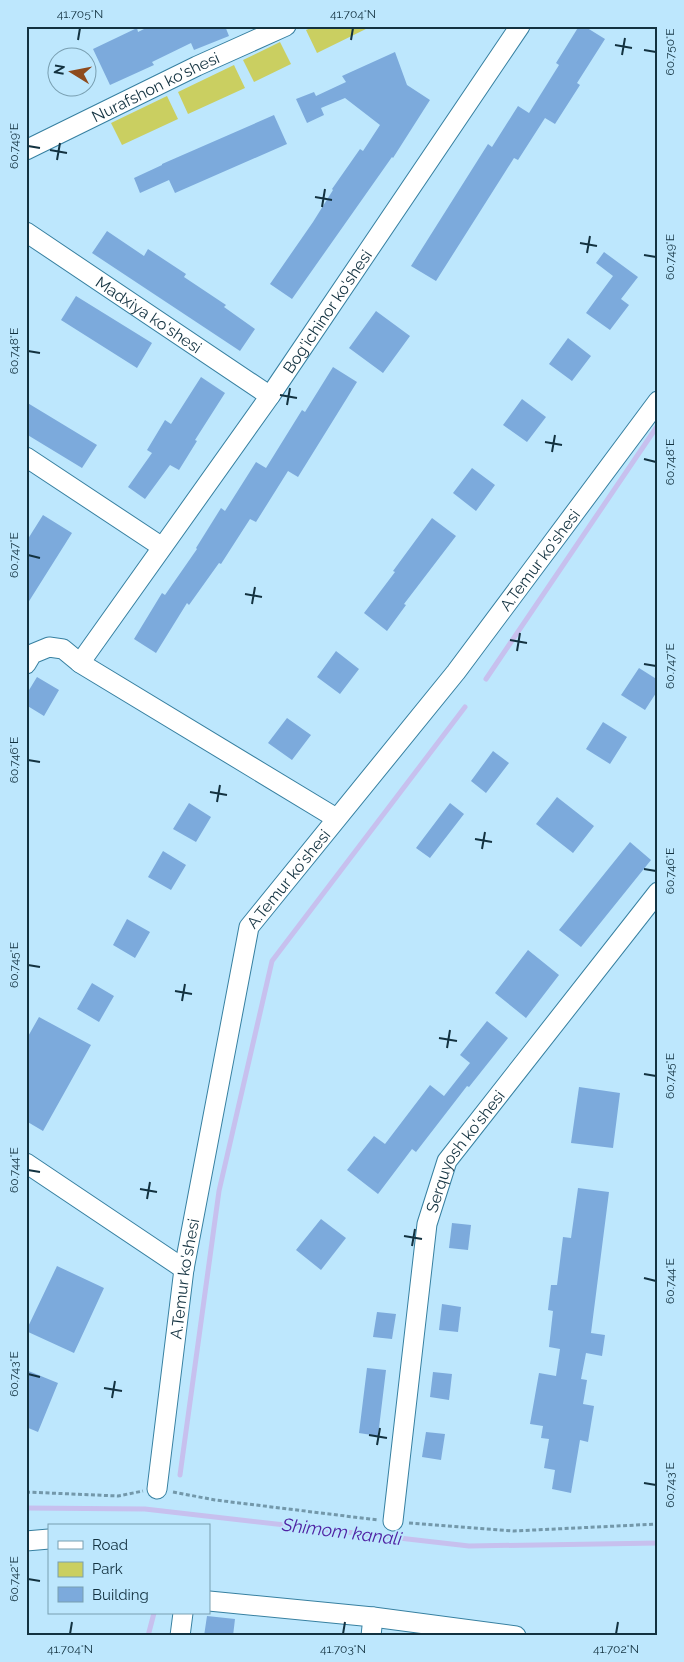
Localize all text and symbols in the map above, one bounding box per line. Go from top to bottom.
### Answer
text: 41.705°N [57,7,103,21]
text: 41.704°N [330,7,376,21]
text: 60.750°E [663,29,677,75]
north arrow [48,48,98,98]
street label: Nurafshon ko'shesi [89,48,222,126]
text: N [50,63,68,76]
text: 60.749°E [7,123,21,169]
text: 60.749°E [663,234,677,280]
street label: Bog'ichinor ko'shesi [279,246,376,377]
street label: Madxiya ko'shesi [92,273,205,357]
text: 60.748°E [7,328,21,374]
text: 60.748°E [663,439,677,485]
street label: A.Temur ko'shesi [496,506,584,615]
text: 60.747°E [7,532,21,578]
text: 60.747°E [663,643,677,689]
text: 60.746°E [7,737,21,783]
street label: A.Temur ko'shesi [243,826,334,932]
text: 60.746°E [663,848,677,894]
text: 60.745°E [7,942,21,988]
text: 60.745°E [663,1053,677,1099]
street label: Serquyosh ko'shesi [422,1087,509,1215]
text: 60.744°E [7,1147,21,1193]
street label: A.Temur ko'shesi [166,1217,203,1340]
text: 60.744°E [663,1258,677,1304]
text: 60.743°E [7,1351,21,1397]
text: 60.743°E [663,1462,677,1508]
water label: Shimom kanali [280,1514,404,1549]
legend [48,1524,210,1614]
text: Road [92,1536,128,1554]
text: 60.742°E [7,1556,21,1602]
text: Park [92,1560,123,1578]
text: Building [92,1586,149,1604]
text: 41.704°N [47,1642,93,1656]
text: 41.703°N [320,1642,366,1656]
text: 41.702°N [593,1642,639,1656]

